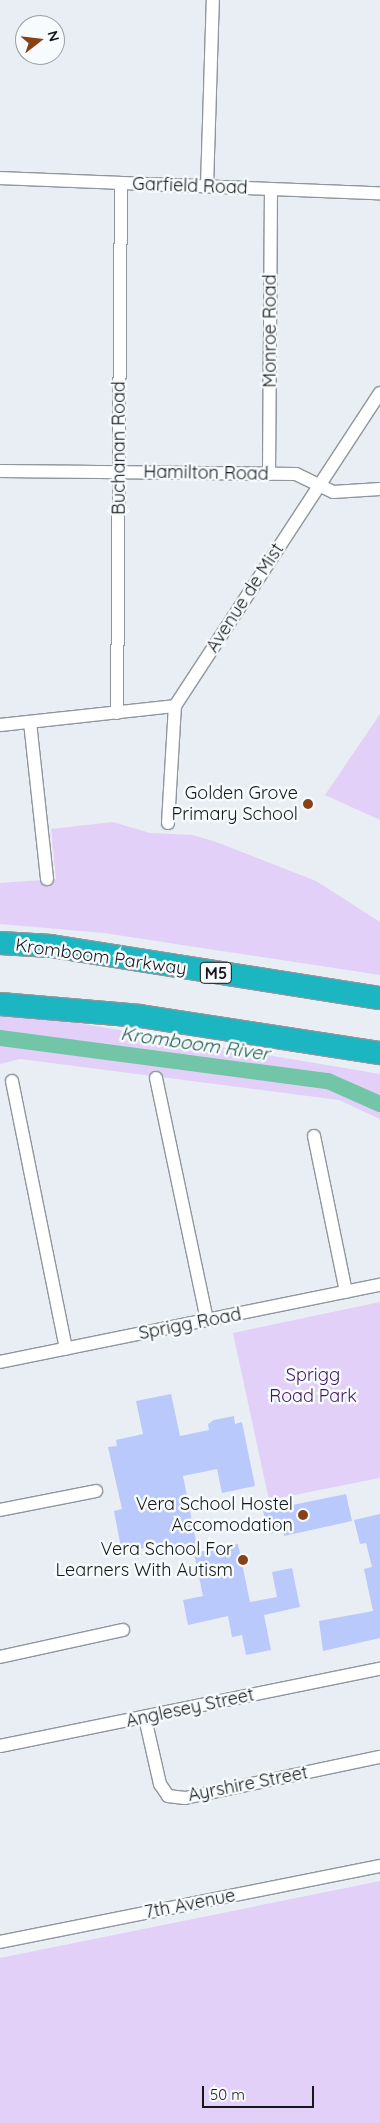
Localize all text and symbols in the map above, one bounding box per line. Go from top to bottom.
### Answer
north arrow [15,15,65,65]
text: N [43,29,64,44]
street label: Garfield Road [132,173,248,199]
street label: Monroe Road [259,274,281,388]
street label: Buchanan Road [108,381,130,515]
street label: Hamilton Road [143,461,269,485]
street label: Avenue de Mist [202,539,288,657]
place label: Golden Grove Primary School [172,783,298,826]
marker: Golden Grove Primary School [302,798,314,810]
street label: Kromboom Parkway [14,934,188,980]
road number: M5 [200,960,232,986]
water label: Kromboom River [119,1022,271,1066]
street label: Sprigg Road [137,1303,243,1345]
park label: Sprigg Road Park [269,1365,357,1408]
place label: Vera School Hostel Accomodation [136,1494,293,1536]
marker: Vera School Hostel Accomodation [297,1509,309,1521]
place label: Vera School For Learners With Autism [55,1539,233,1582]
marker: Vera School For Learners With Autism [237,1554,249,1566]
street label: Anglesey Street [124,1684,256,1732]
street label: Ayrshire Street [186,1762,310,1806]
street label: 7th Avenue [143,1885,237,1923]
scale bar [205,2076,318,2108]
text: 50 m [210,2085,245,2104]

